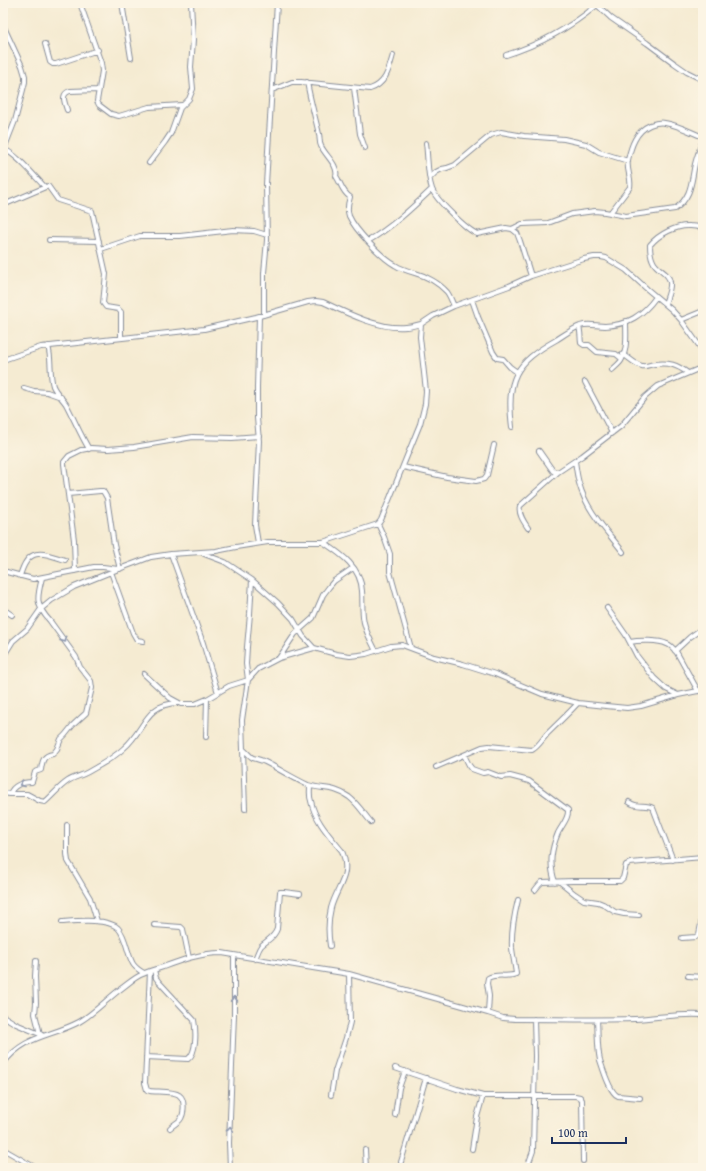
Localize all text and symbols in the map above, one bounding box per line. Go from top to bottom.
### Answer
one-way arrow [59,636,67,643]
one-way arrow [19,780,26,788]
one-way arrow [230,996,238,1002]
scale bar [552,1119,626,1145]
text: 100 m [558,1124,588,1141]
one-way arrow [226,1126,235,1132]

